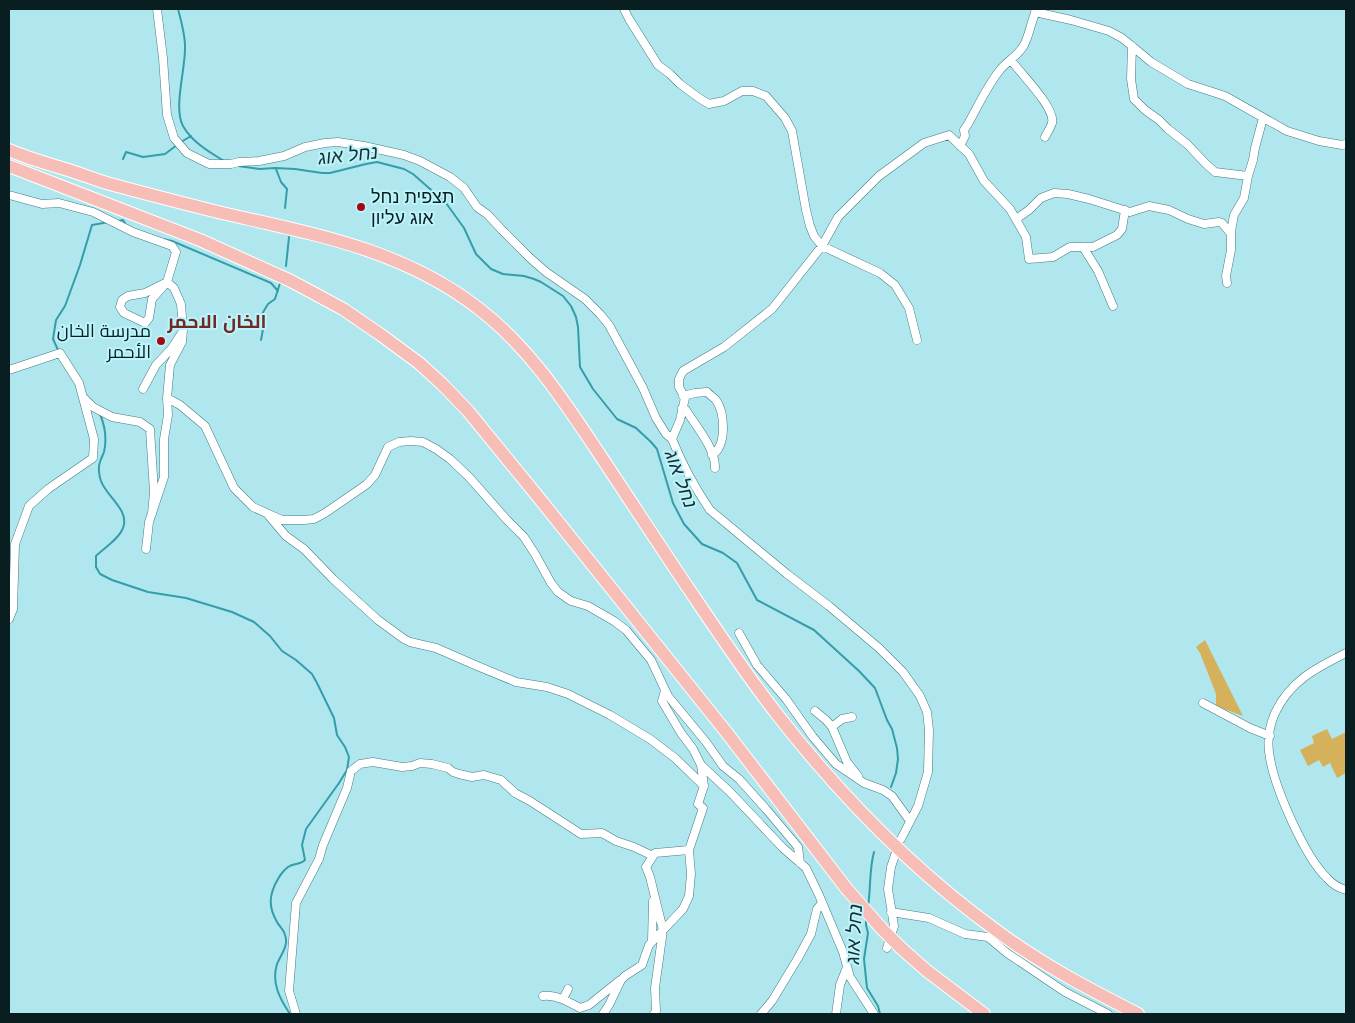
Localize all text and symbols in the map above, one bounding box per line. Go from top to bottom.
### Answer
water label: נחל אוג [316,141,379,169]
place label: תצפית נחל אוג עליון [371,187,454,228]
marker: תצפית נחל אוג עליון [355,201,367,213]
district label: الخان الاحمر [167,311,266,333]
place label: مدرسة الخان الأحمر [57,321,151,363]
marker: مدرسة الخان الأحمر [155,335,167,347]
water label: נחל אוג [661,446,701,511]
water label: נחל אוג [842,903,866,966]

